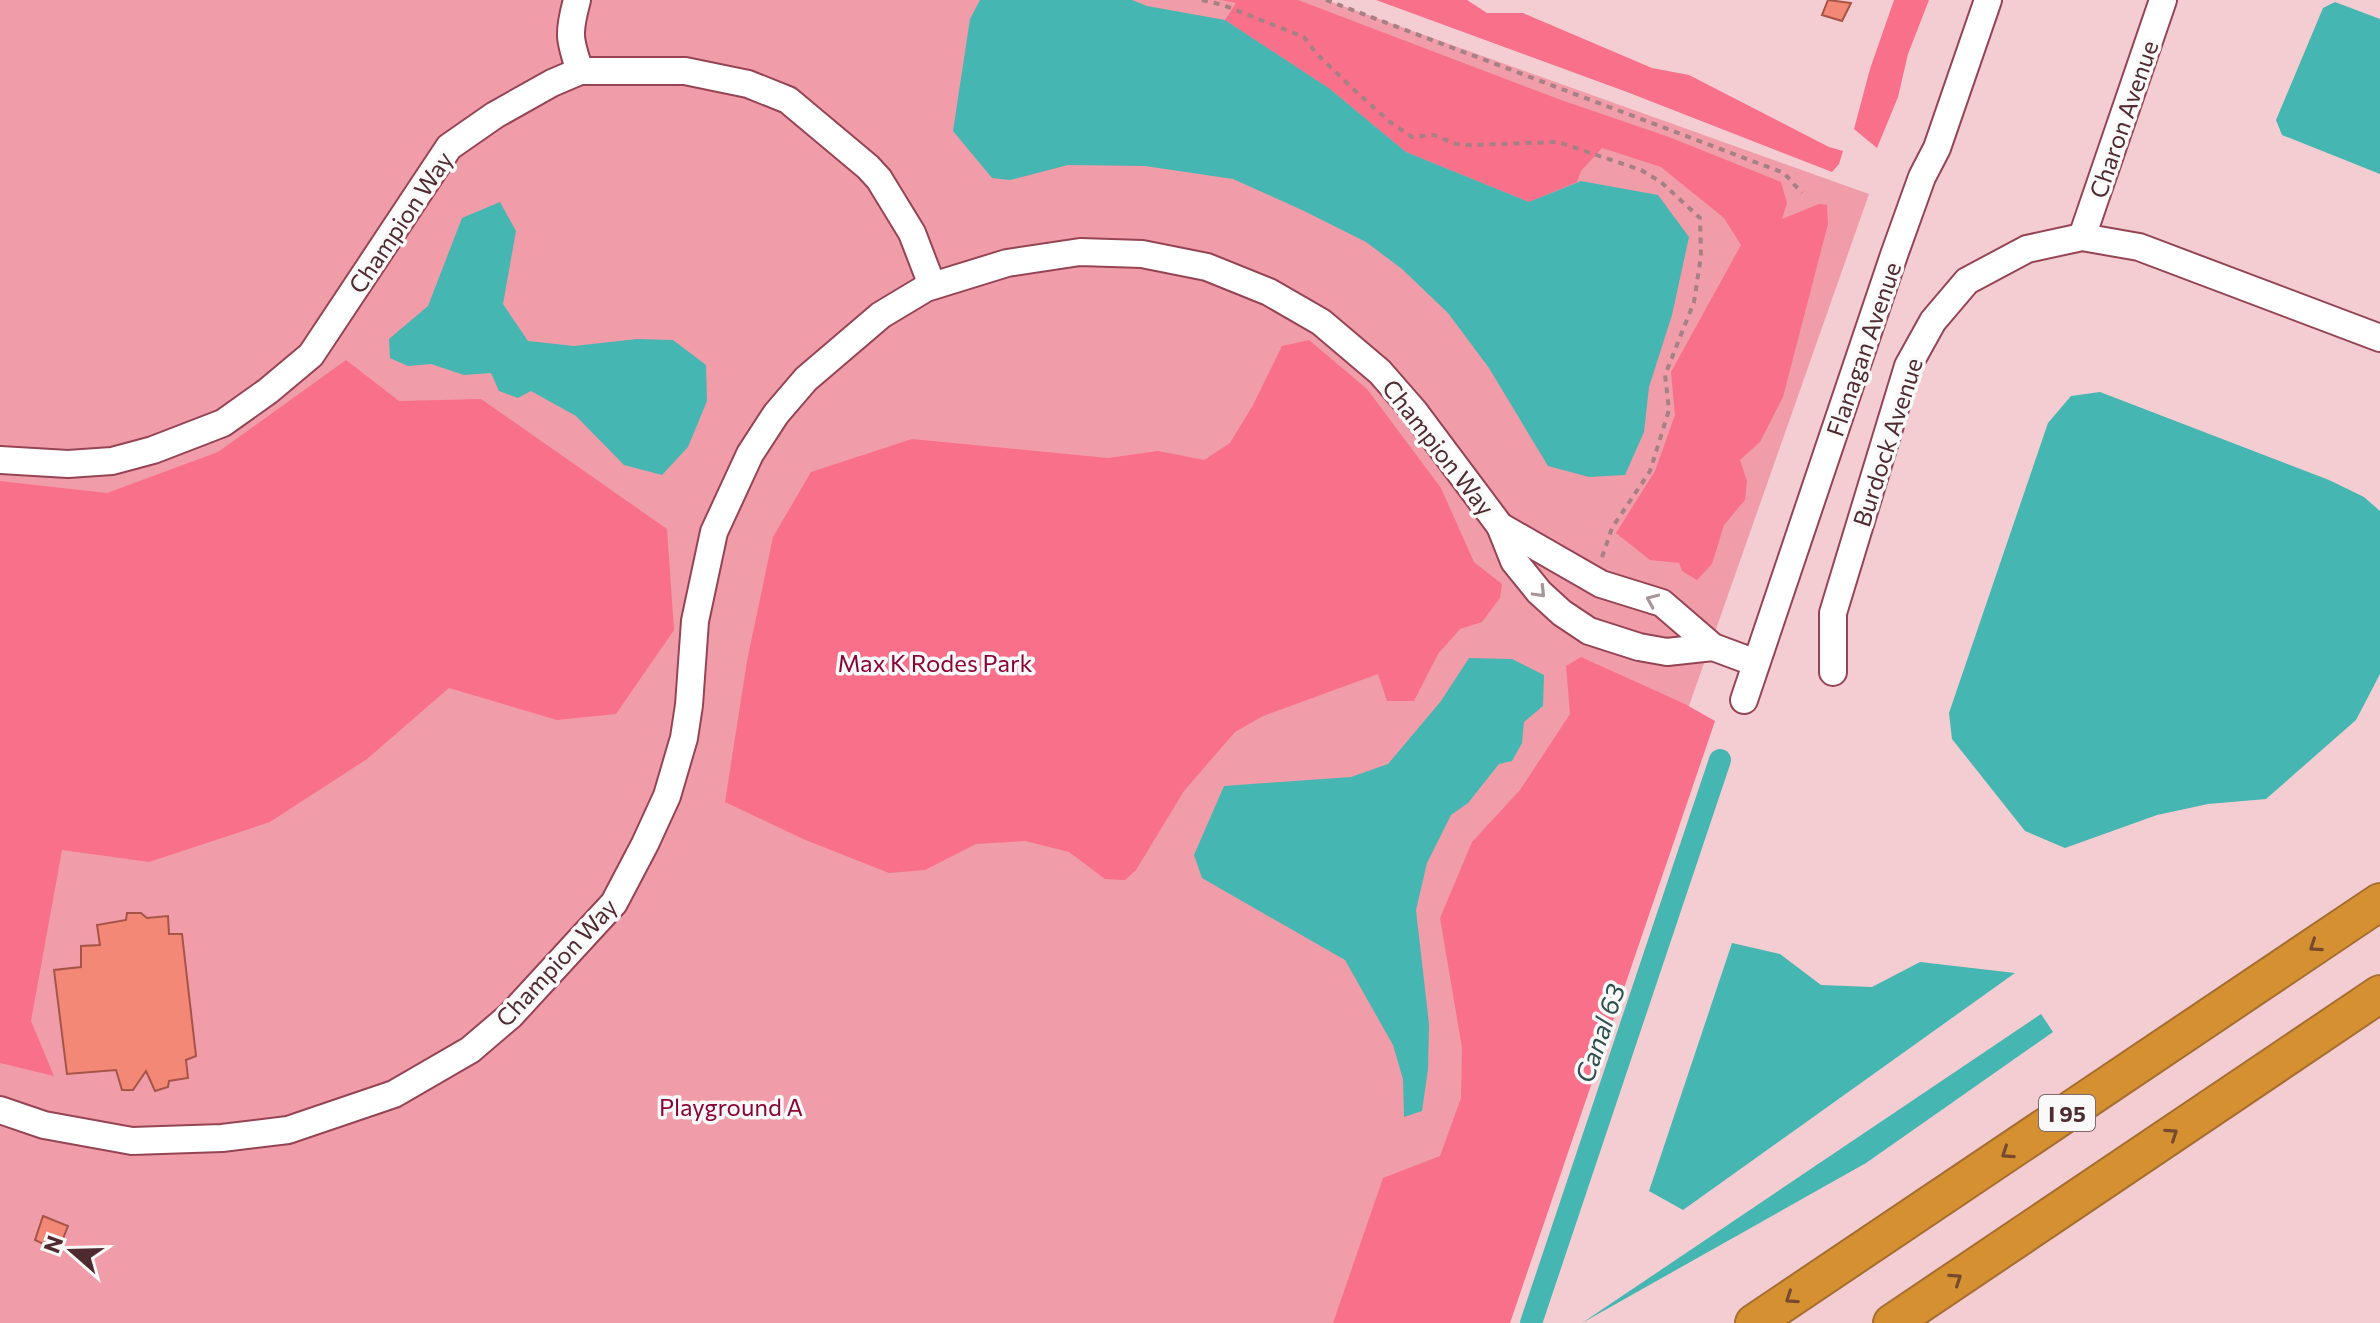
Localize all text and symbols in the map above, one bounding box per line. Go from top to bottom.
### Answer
street label: Charon Avenue [2082,36,2164,202]
street label: Champion Way [342,146,458,298]
street label: Flanagan Avenue [1820,258,1906,440]
street label: Burdock Avenue [1846,354,1928,530]
street label: Champion Way [1377,373,1501,521]
one-way arrow [1531,583,1545,597]
one-way arrow [1646,593,1660,609]
park label: Max K Rodes Park [837,648,1033,677]
street label: Champion Way [489,892,623,1032]
one-way arrow [2310,936,2324,951]
water label: Canal 63 [1568,980,1630,1086]
park label: Playground A [659,1092,803,1121]
road number: I 95 [2039,1095,2095,1131]
one-way arrow [2163,1129,2178,1144]
one-way arrow [2001,1143,2015,1158]
north arrow [32,1211,112,1291]
text: N [37,1232,68,1256]
one-way arrow [1948,1274,1962,1289]
one-way arrow [1785,1289,1799,1304]

